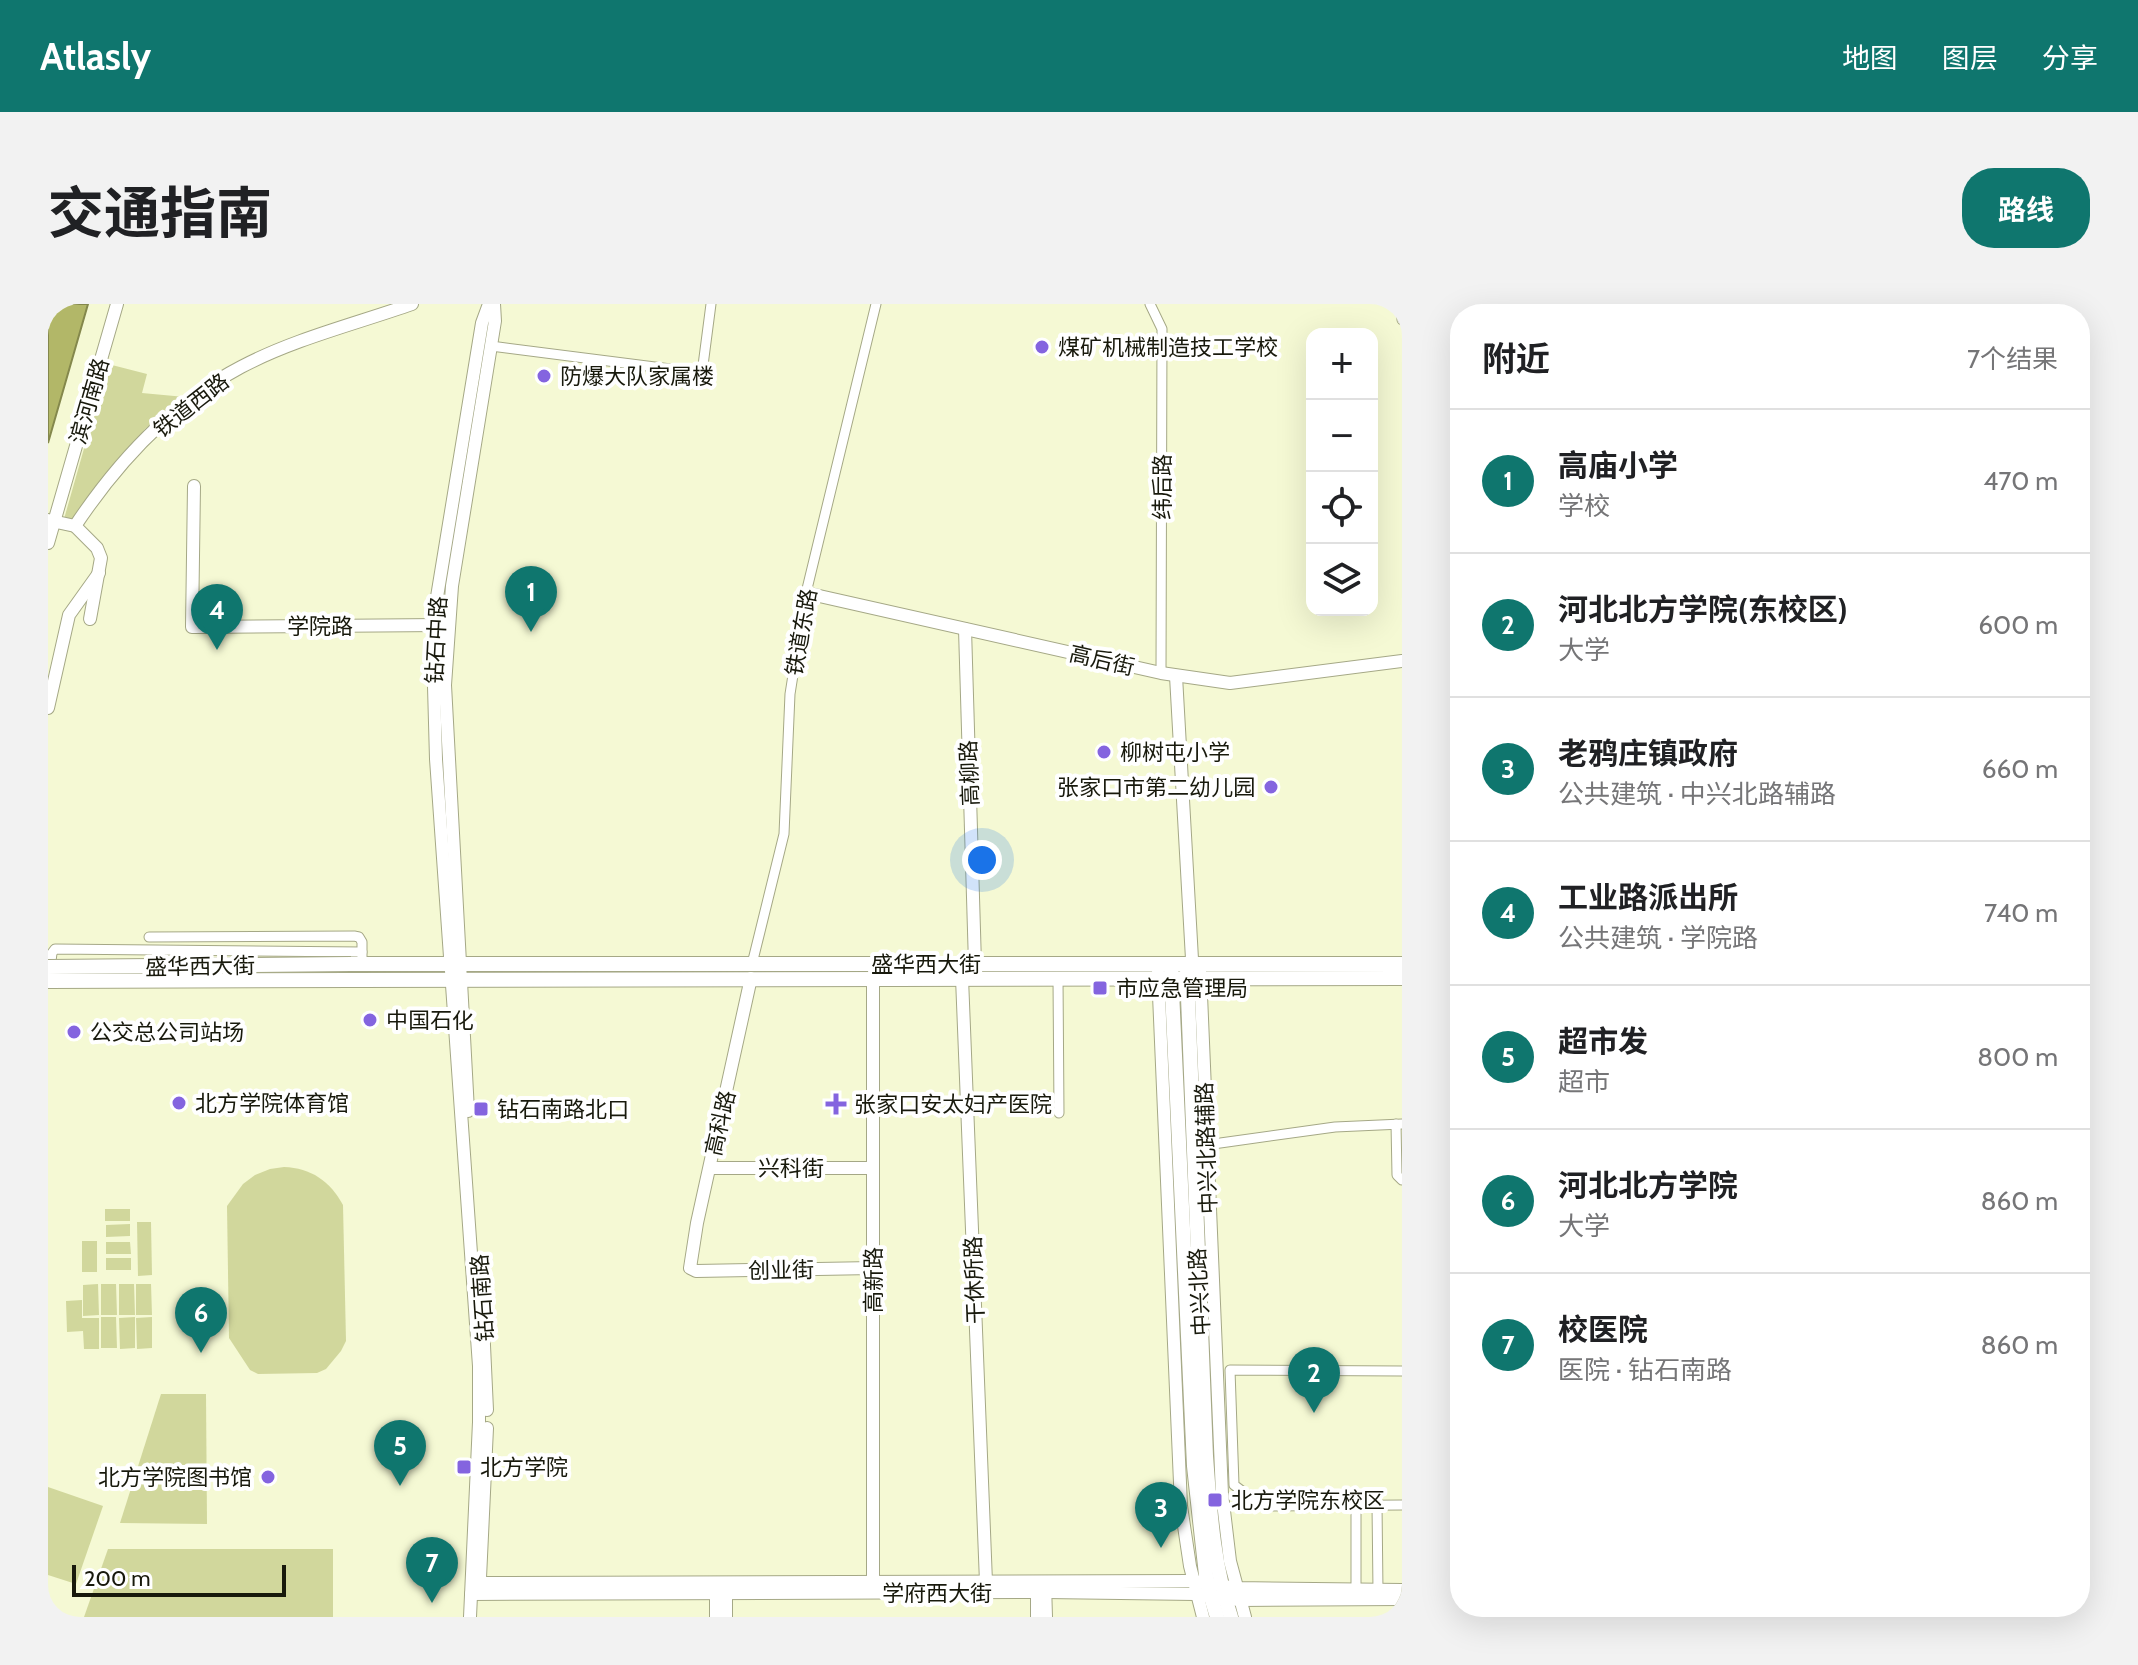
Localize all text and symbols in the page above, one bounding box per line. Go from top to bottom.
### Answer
text: Atlasly [40,33,151,80]
text: 地图 [1842,41,1898,75]
text: 图层 [1942,41,1998,75]
text: 分享 [2042,41,2098,75]
button: 路线 [1962,168,2090,248]
text: 交通指南 [48,179,272,247]
map controls [1306,328,1378,616]
button: + [1306,328,1378,400]
place label: 煤矿机械制造技工学校 [1058,334,1278,361]
marker: 煤矿机械制造技工学校 [1033,338,1051,356]
text: 附近 [1482,338,1550,380]
text: 7个结果 [1967,343,2058,375]
street label: 滨河南路 [64,355,115,447]
place label: 防爆大队家属楼 [560,363,714,390]
marker: 防爆大队家属楼 [535,367,553,385]
street label: 铁道西路 [148,368,234,443]
button: − [1306,400,1378,472]
text: 高庙小学 [1558,447,1678,484]
street label: 纬后路 [1149,454,1176,520]
text: 1 [1503,465,1513,497]
text: 470 m [1983,465,2058,497]
button: locate [1306,472,1378,544]
text: 学校 [1558,490,1610,522]
button: layers [1306,544,1378,616]
pin: 1 [505,566,557,632]
pin: 4 [191,584,243,650]
street label: 铁道东路 [781,586,822,678]
text: 河北北方学院(东校区) [1558,591,1848,628]
street label: 钻石中路 [421,595,452,685]
text: 2 [1501,609,1515,641]
text: 600 m [1978,609,2058,641]
street label: 学院路 [287,613,353,640]
text: 大学 [1558,634,1610,666]
street label: 高后街 [1067,640,1137,681]
text: 老鸦庄镇政府 [1558,735,1738,772]
place label: 柳树屯小学 [1120,739,1230,766]
street label: 高柳路 [955,740,984,806]
marker: 柳树屯小学 [1095,743,1113,761]
text: 3 [1501,753,1515,785]
text: 660 m [1982,753,2058,785]
place label: 张家口市第二幼儿园 [1057,774,1255,801]
marker: 张家口市第二幼儿园 [1262,778,1280,796]
text: 公共建筑 · 中兴北路辅路 [1558,778,1836,810]
your location [962,840,1002,880]
text: 工业路派出所 [1558,879,1738,916]
text: 4 [1500,897,1516,929]
text: 740 m [1984,897,2058,929]
text: 公共建筑 · 学院路 [1558,922,1758,954]
street label: 盛华西大街 [871,951,981,978]
street label: 盛华西大街 [145,952,255,981]
place label: 市应急管理局 [1116,975,1248,1002]
marker: 市应急管理局 [1091,979,1109,997]
place label: 中国石化 [386,1007,474,1034]
marker: 中国石化 [361,1011,379,1029]
place label: 公交总公司站场 [90,1019,244,1046]
marker: 公交总公司站场 [65,1023,83,1041]
text: 超市发 [1558,1023,1648,1060]
text: 5 [1501,1041,1515,1073]
text: 800 m [1977,1041,2058,1073]
text: 超市 [1558,1066,1610,1098]
street label: 中兴北路辅路 [1191,1082,1222,1214]
street label: 高科路 [700,1088,741,1158]
place label: 北方学院体育馆 [195,1090,349,1117]
place label: 张家口安太妇产医院 [854,1091,1052,1118]
marker: 张家口安太妇产医院 [825,1093,847,1115]
marker: 北方学院体育馆 [170,1094,188,1112]
place label: 钻石南路北口 [497,1096,629,1123]
marker: 钻石南路北口 [472,1100,490,1118]
street label: 兴科街 [758,1155,824,1182]
text: 河北北方学院 [1558,1167,1738,1204]
text: 6 [1501,1185,1515,1217]
text: 860 m [1981,1185,2058,1217]
text: 大学 [1558,1210,1610,1242]
street label: 干休所路 [959,1236,990,1324]
street label: 高新路 [860,1247,887,1313]
street label: 中兴北路 [1184,1247,1215,1337]
street label: 钻石南路 [466,1253,499,1343]
street label: 创业街 [748,1256,814,1285]
pin: 6 [175,1287,227,1353]
text: 校医院 [1558,1311,1648,1348]
text: 7 [1501,1329,1515,1361]
text: 860 m [1981,1329,2058,1361]
pin: 2 [1288,1347,1340,1413]
text: 医院 · 钻石南路 [1558,1354,1732,1386]
pin: 5 [374,1420,426,1486]
place label: 北方学院 [480,1454,568,1481]
marker: 北方学院 [455,1458,473,1476]
place label: 北方学院图书馆 [98,1464,252,1491]
marker: 北方学院图书馆 [259,1468,277,1486]
pin: 3 [1135,1482,1187,1548]
place label: 北方学院东校区 [1231,1487,1385,1514]
marker: 北方学院东校区 [1206,1491,1224,1509]
pin: 7 [406,1537,458,1603]
scale bar [72,1561,286,1597]
text: 200 m [84,1565,150,1592]
street label: 学府西大街 [882,1580,992,1607]

